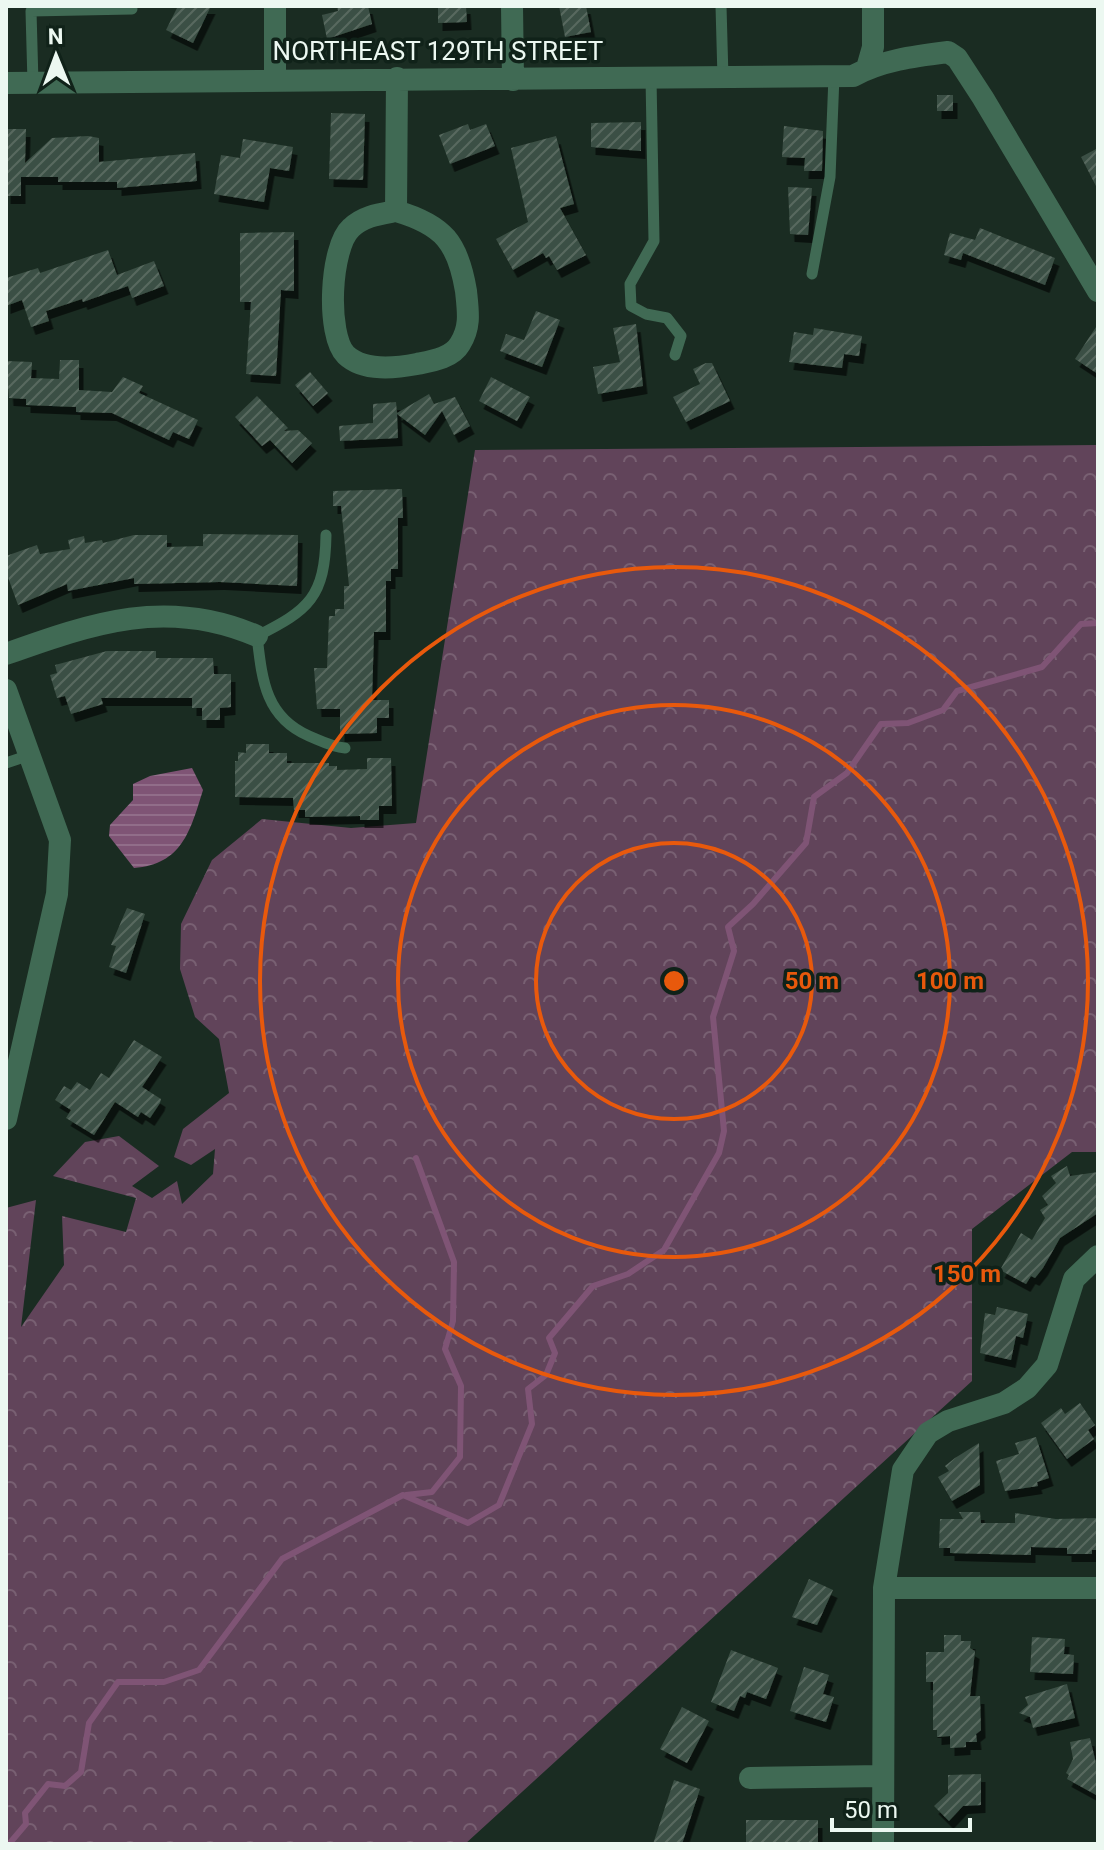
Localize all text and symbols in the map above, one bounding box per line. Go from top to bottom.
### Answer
north arrow [16,16,96,96]
text: N [48,24,64,49]
street label: NORTHEAST 129TH STREET [273,36,603,66]
centre of rings [660,967,688,995]
text: 50 m [785,967,839,995]
text: 100 m [916,967,984,995]
text: 150 m [933,1260,1001,1288]
scale bar [832,1782,970,1832]
text: 50 m [844,1796,898,1824]

